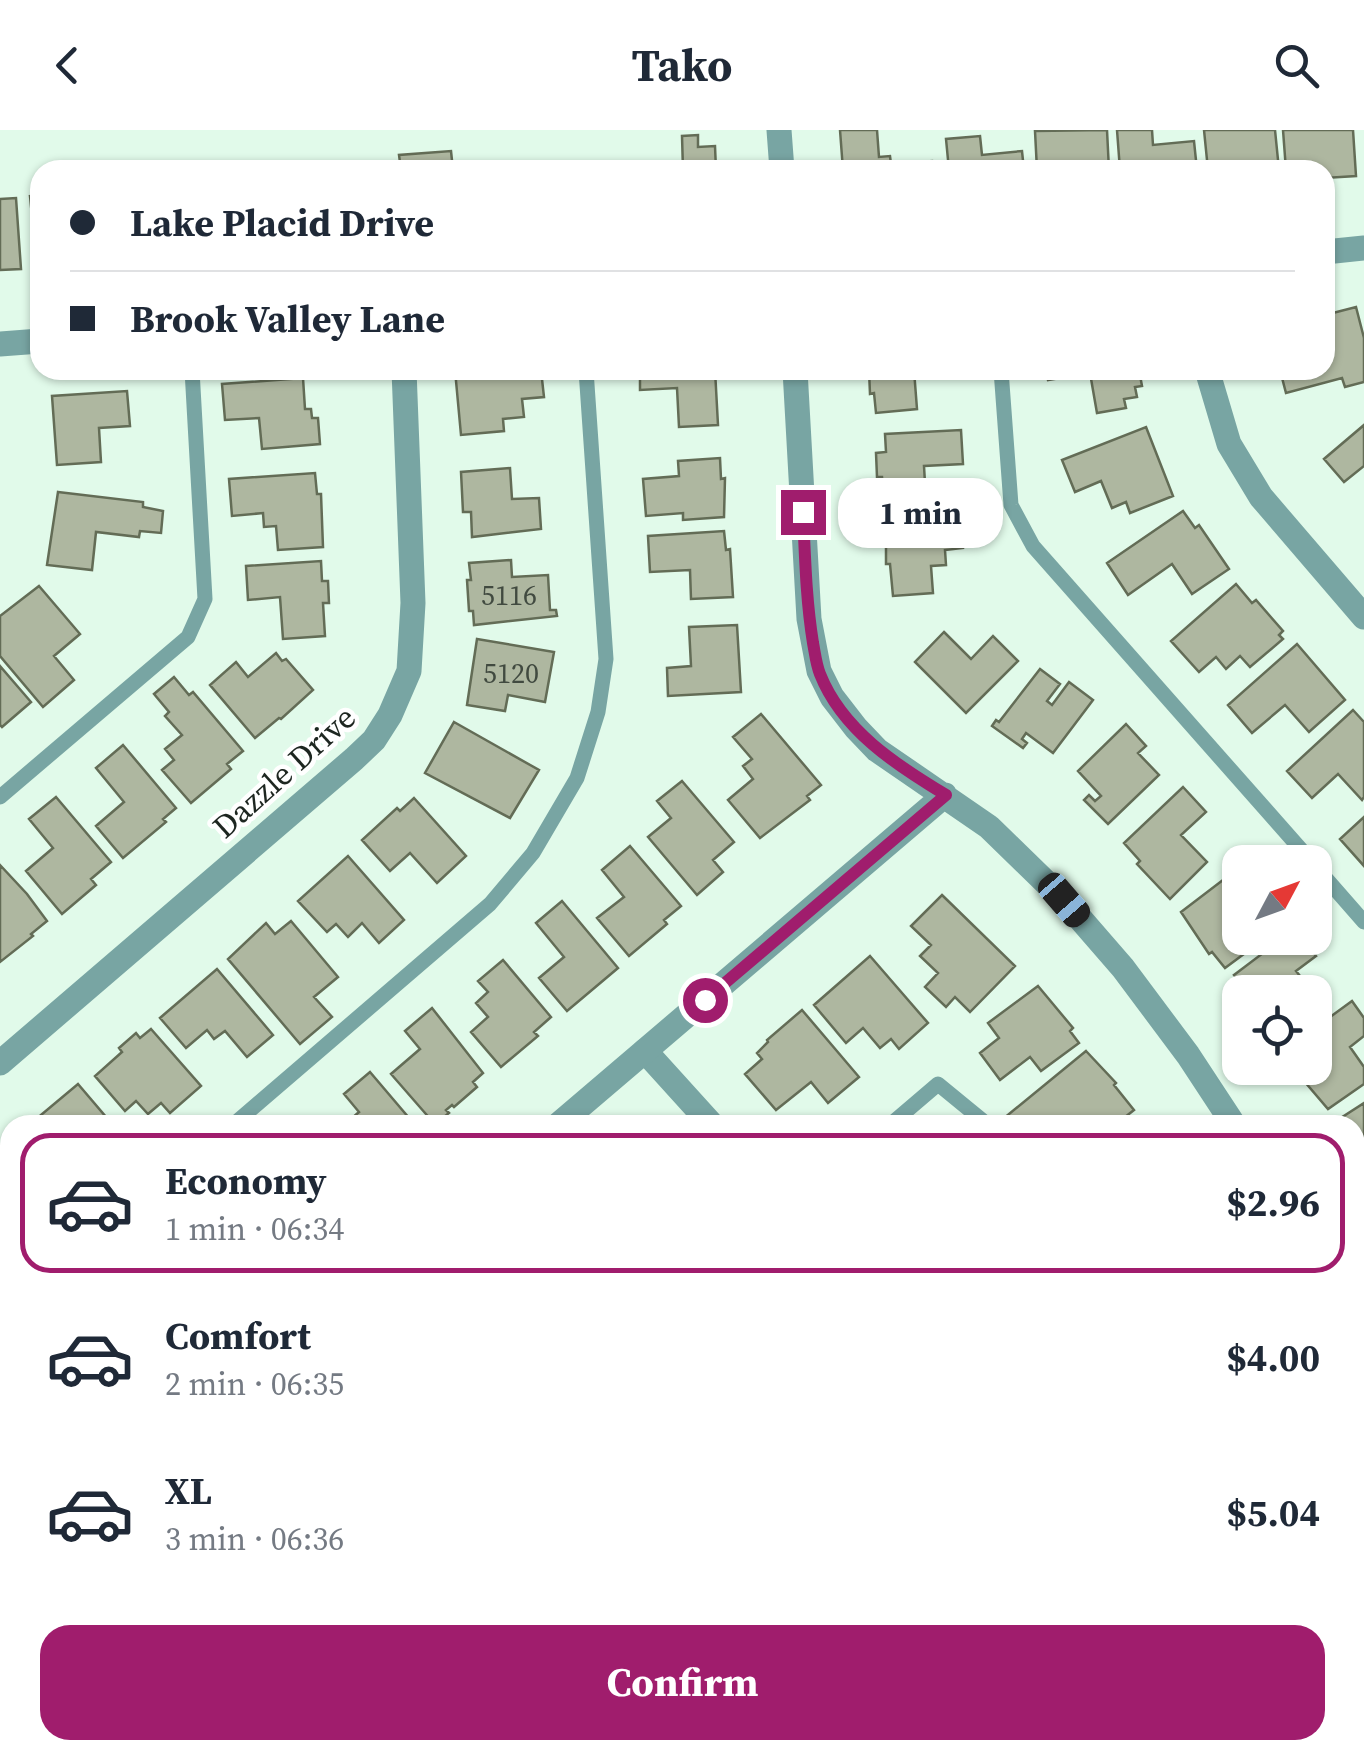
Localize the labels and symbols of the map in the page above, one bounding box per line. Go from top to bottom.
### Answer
callout: 1 min [838,477,1003,547]
route end [781,490,826,535]
house number: 5116 [481,576,537,614]
house number: 5120 [483,654,539,692]
street label: Dazzle Drive [203,696,365,848]
north arrow [1222,845,1332,955]
car [1033,868,1095,932]
route start [683,978,728,1023]

